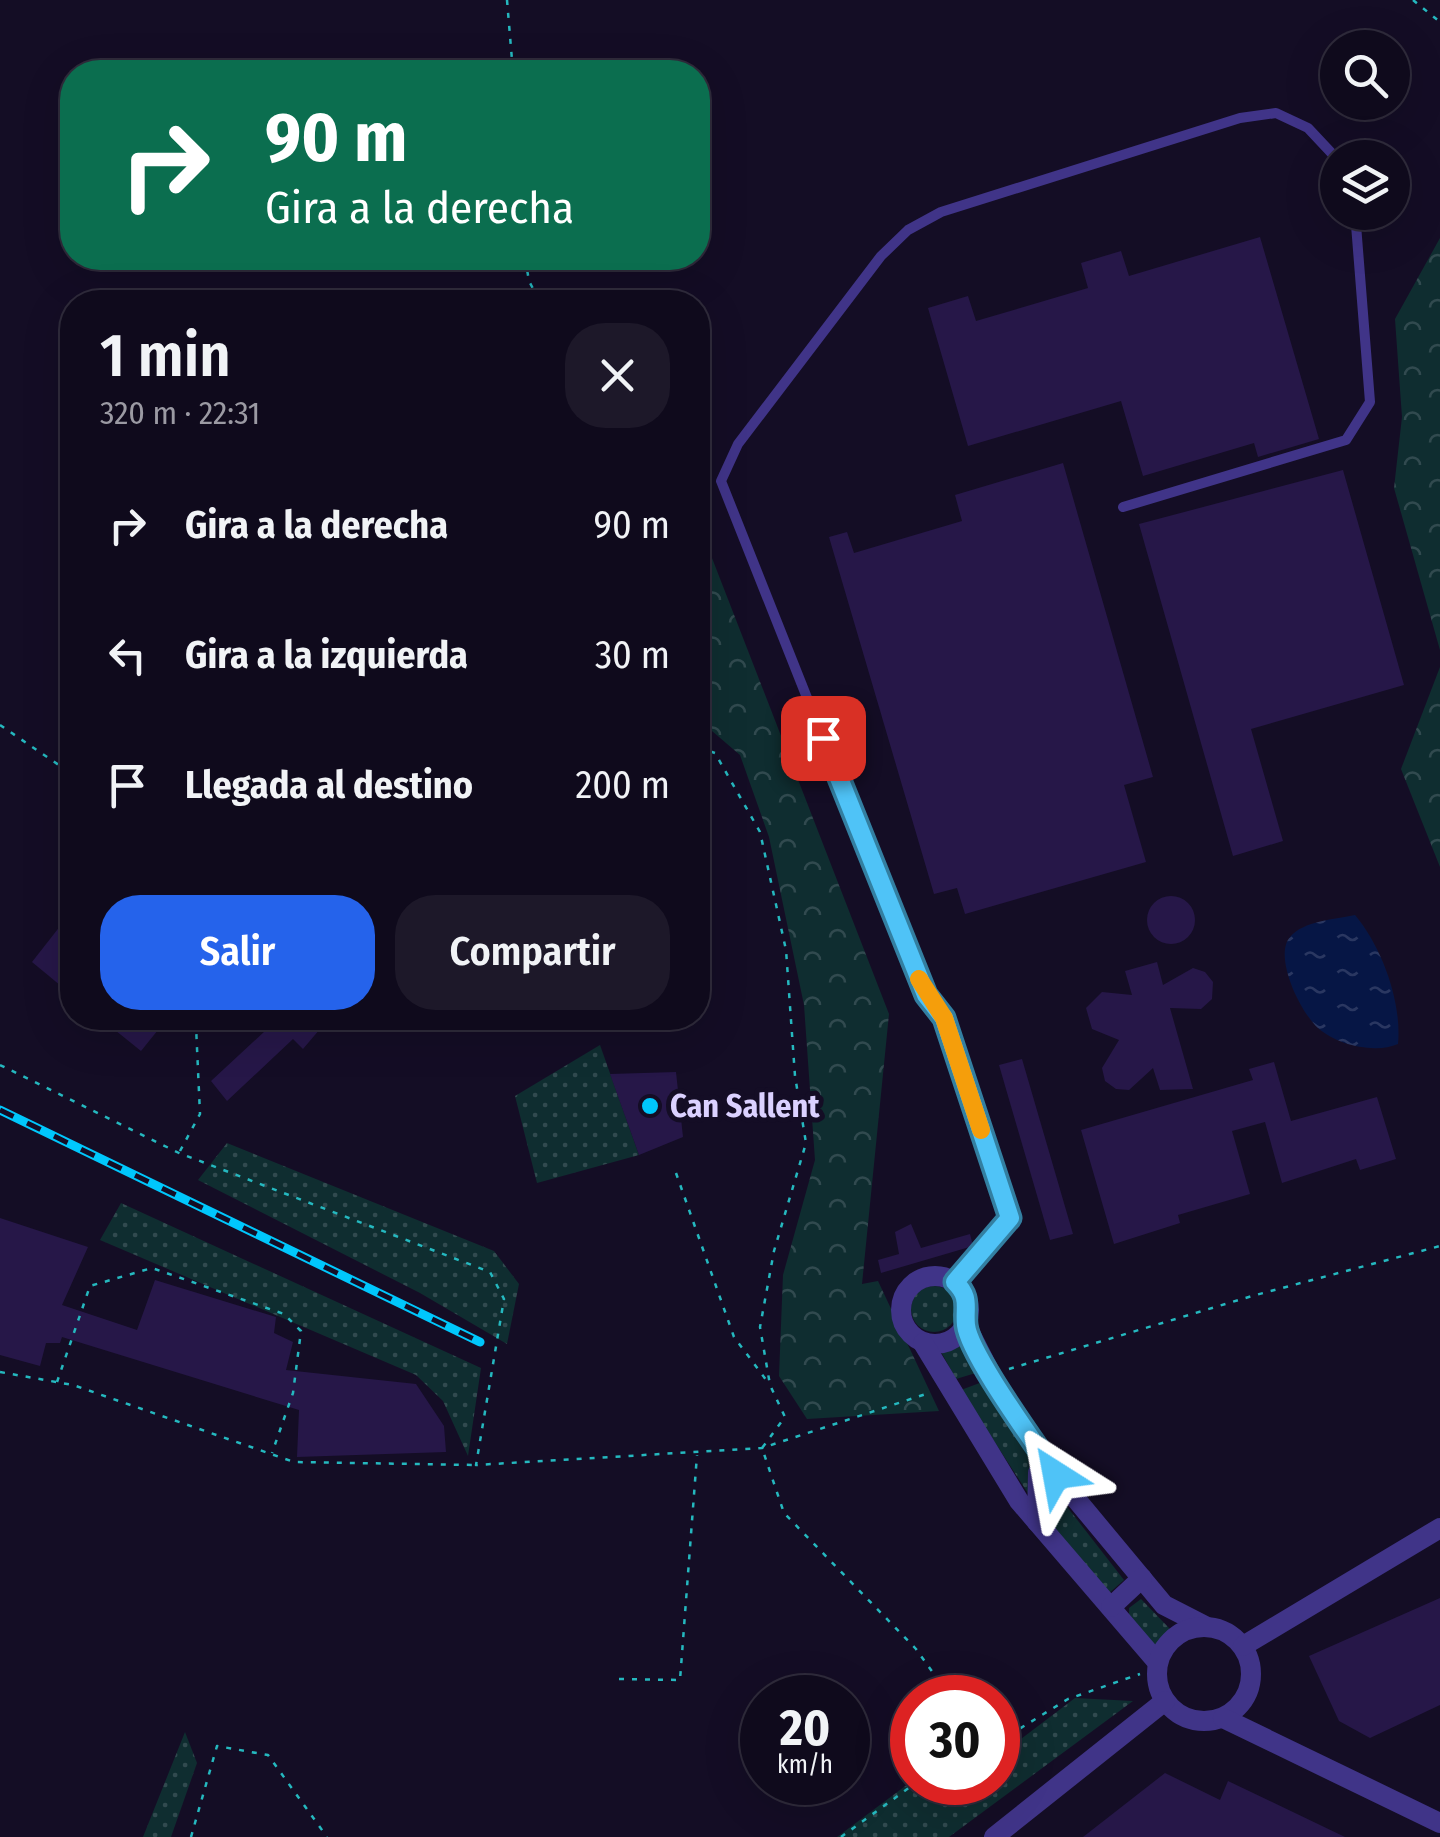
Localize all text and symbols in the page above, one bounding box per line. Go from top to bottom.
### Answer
map controls [1320,30,1410,230]
button: search [1320,30,1410,120]
text: 90 m [265,96,407,180]
icon: right [100,100,230,230]
button: layers [1320,140,1410,230]
text: Gira a la derecha [265,181,574,235]
text: 1 min [100,320,231,392]
button: close [565,323,670,428]
text: 320 m · 22:31 [100,394,260,432]
icon: right [100,498,155,553]
text: Gira a la derecha [185,502,448,548]
text: 90 m [594,502,670,548]
icon: left [100,628,155,683]
text: Gira a la izquierda [185,632,468,678]
text: 30 m [595,632,670,678]
pin [781,696,866,781]
icon: arrive [796,711,851,766]
icon: arrive [100,758,155,813]
text: Llegada al destino [185,762,473,808]
text: 200 m [575,762,670,808]
button: Salir [100,895,375,1010]
button: Compartir [395,895,670,1010]
place label: Can Sallent [670,1087,820,1125]
marker: Can Sallent [639,1095,661,1117]
position arrow [1004,1423,1108,1527]
speed limit sign: 30 [890,1675,1020,1805]
text: 20 [780,1698,830,1758]
text: km/h [777,1750,833,1780]

